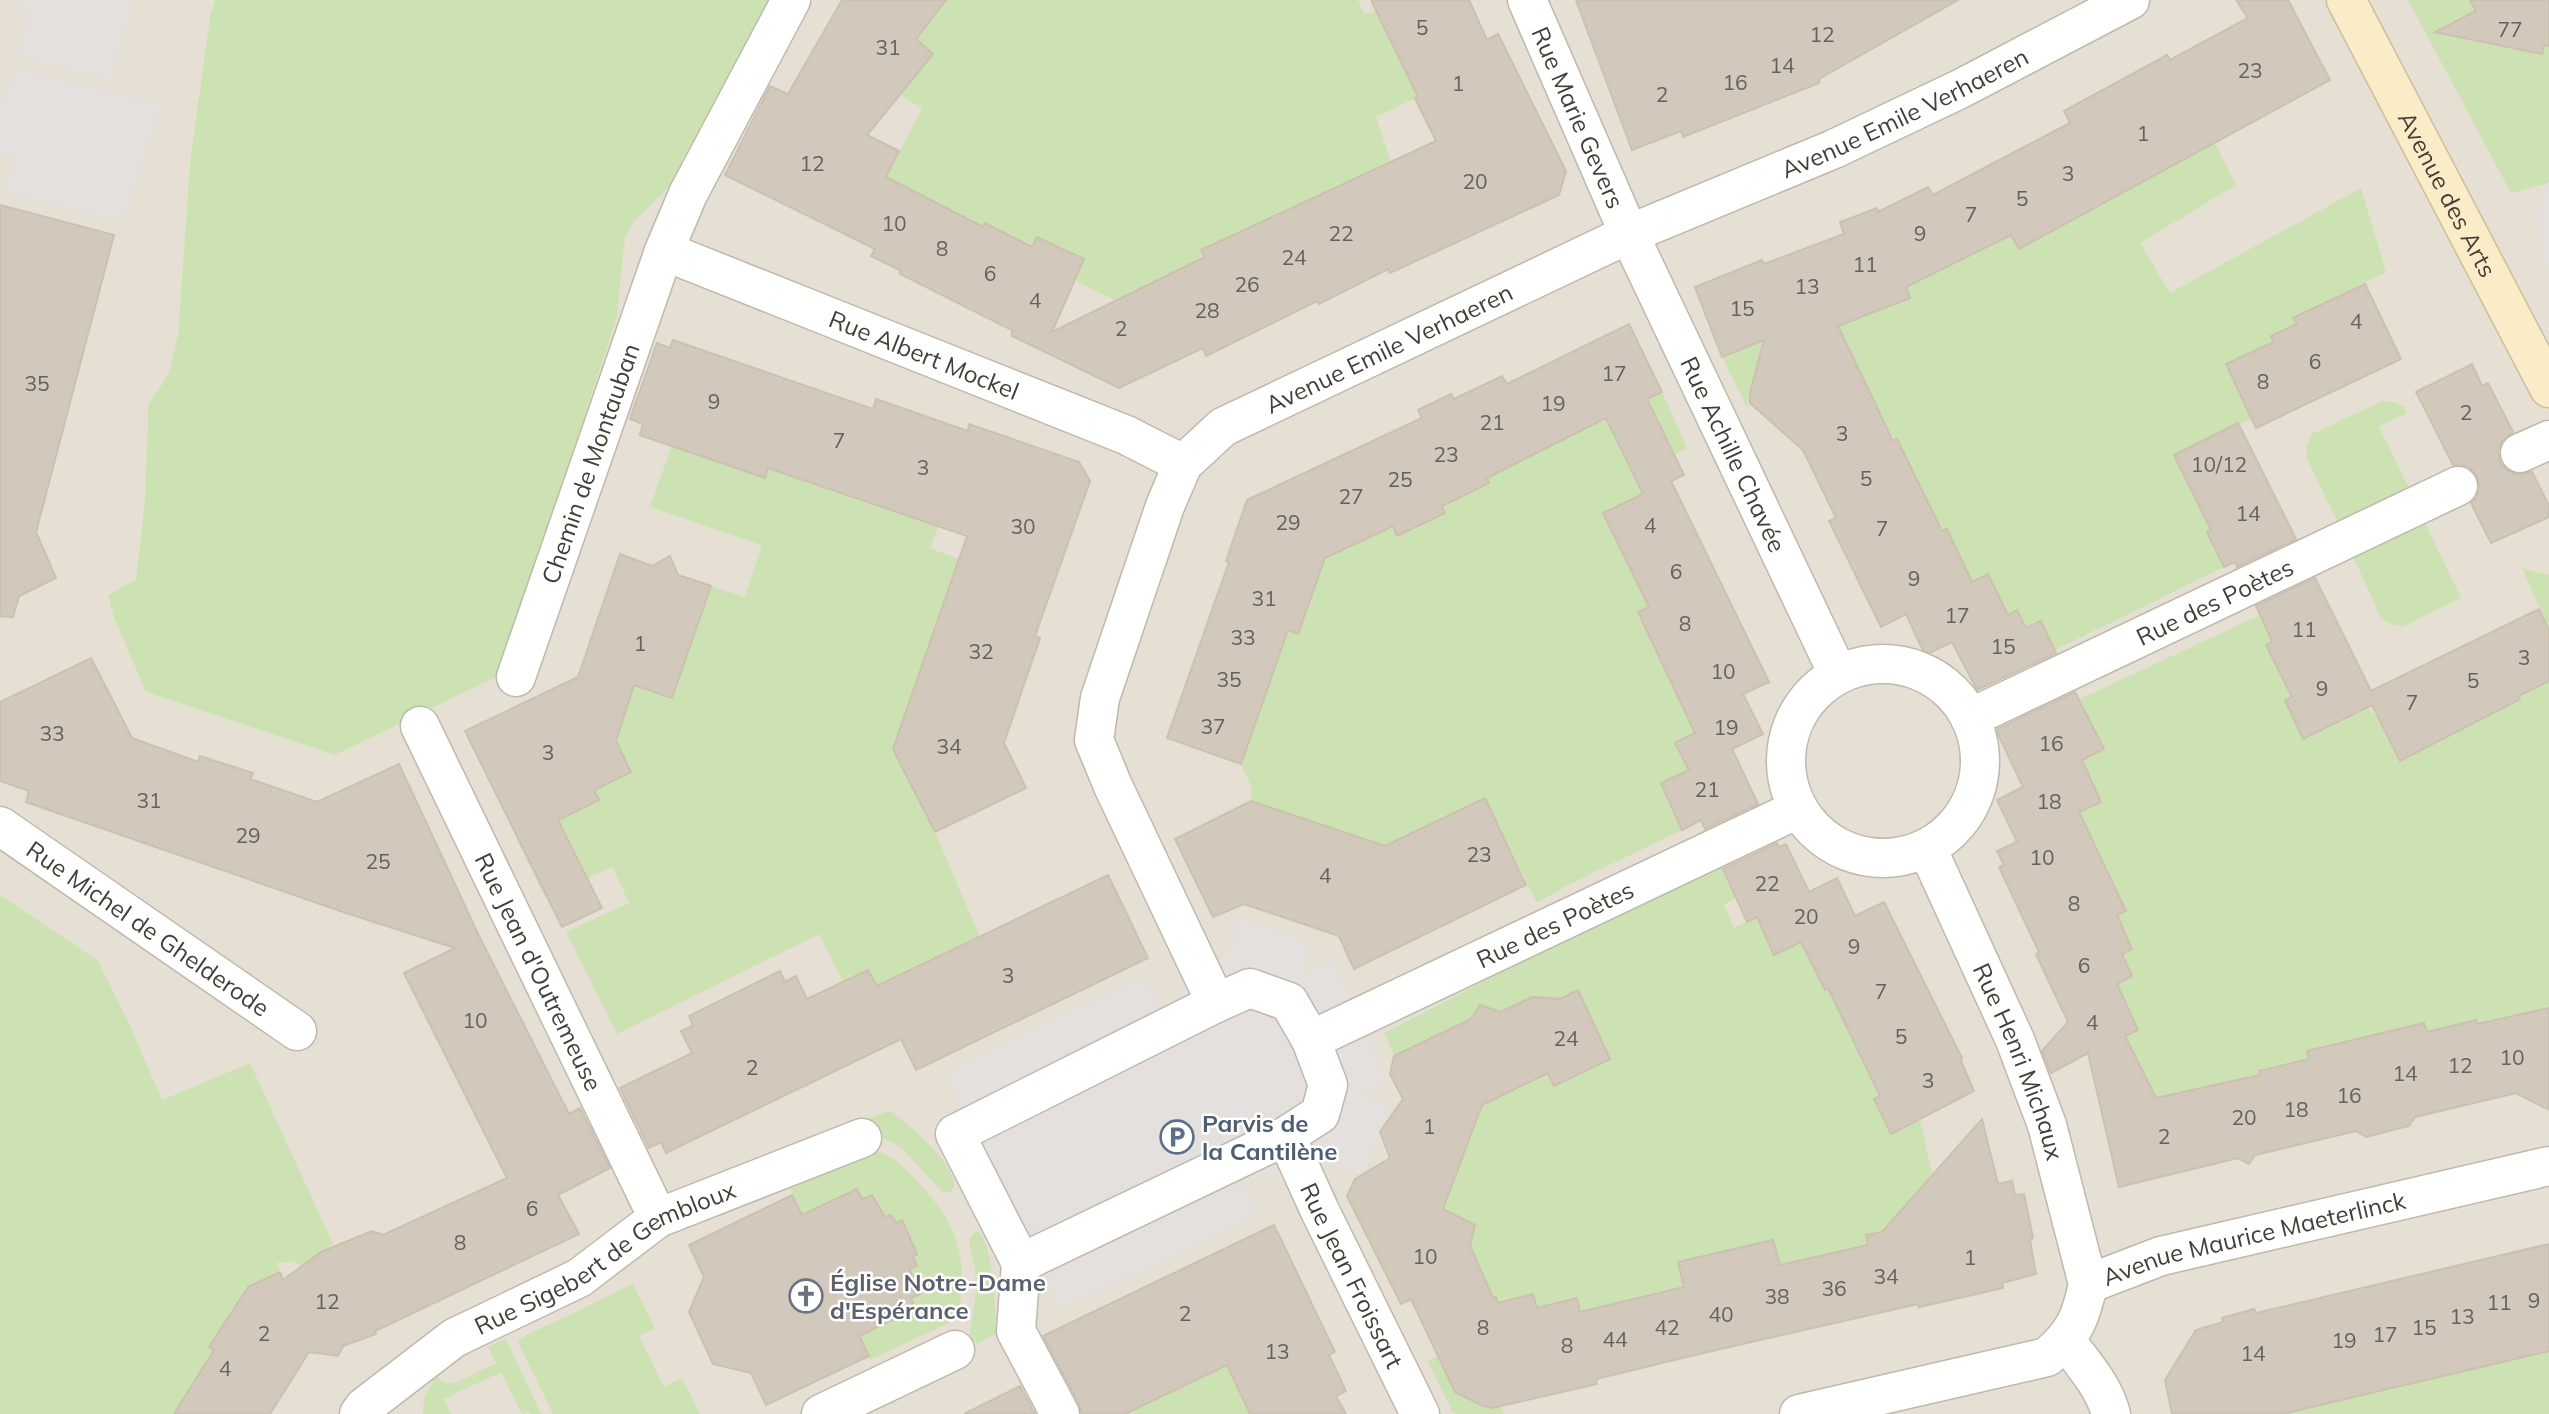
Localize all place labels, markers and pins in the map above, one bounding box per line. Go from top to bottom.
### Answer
place label: Parvis de la Cantilène [1202,1108,1337,1166]
parking icon: Parvis de la Cantilène [1158,1118,1196,1156]
place label: Église Notre-Dame d'Espérance [830,1267,1046,1325]
church icon: Église Notre-Dame d'Espérance [787,1277,825,1315]

